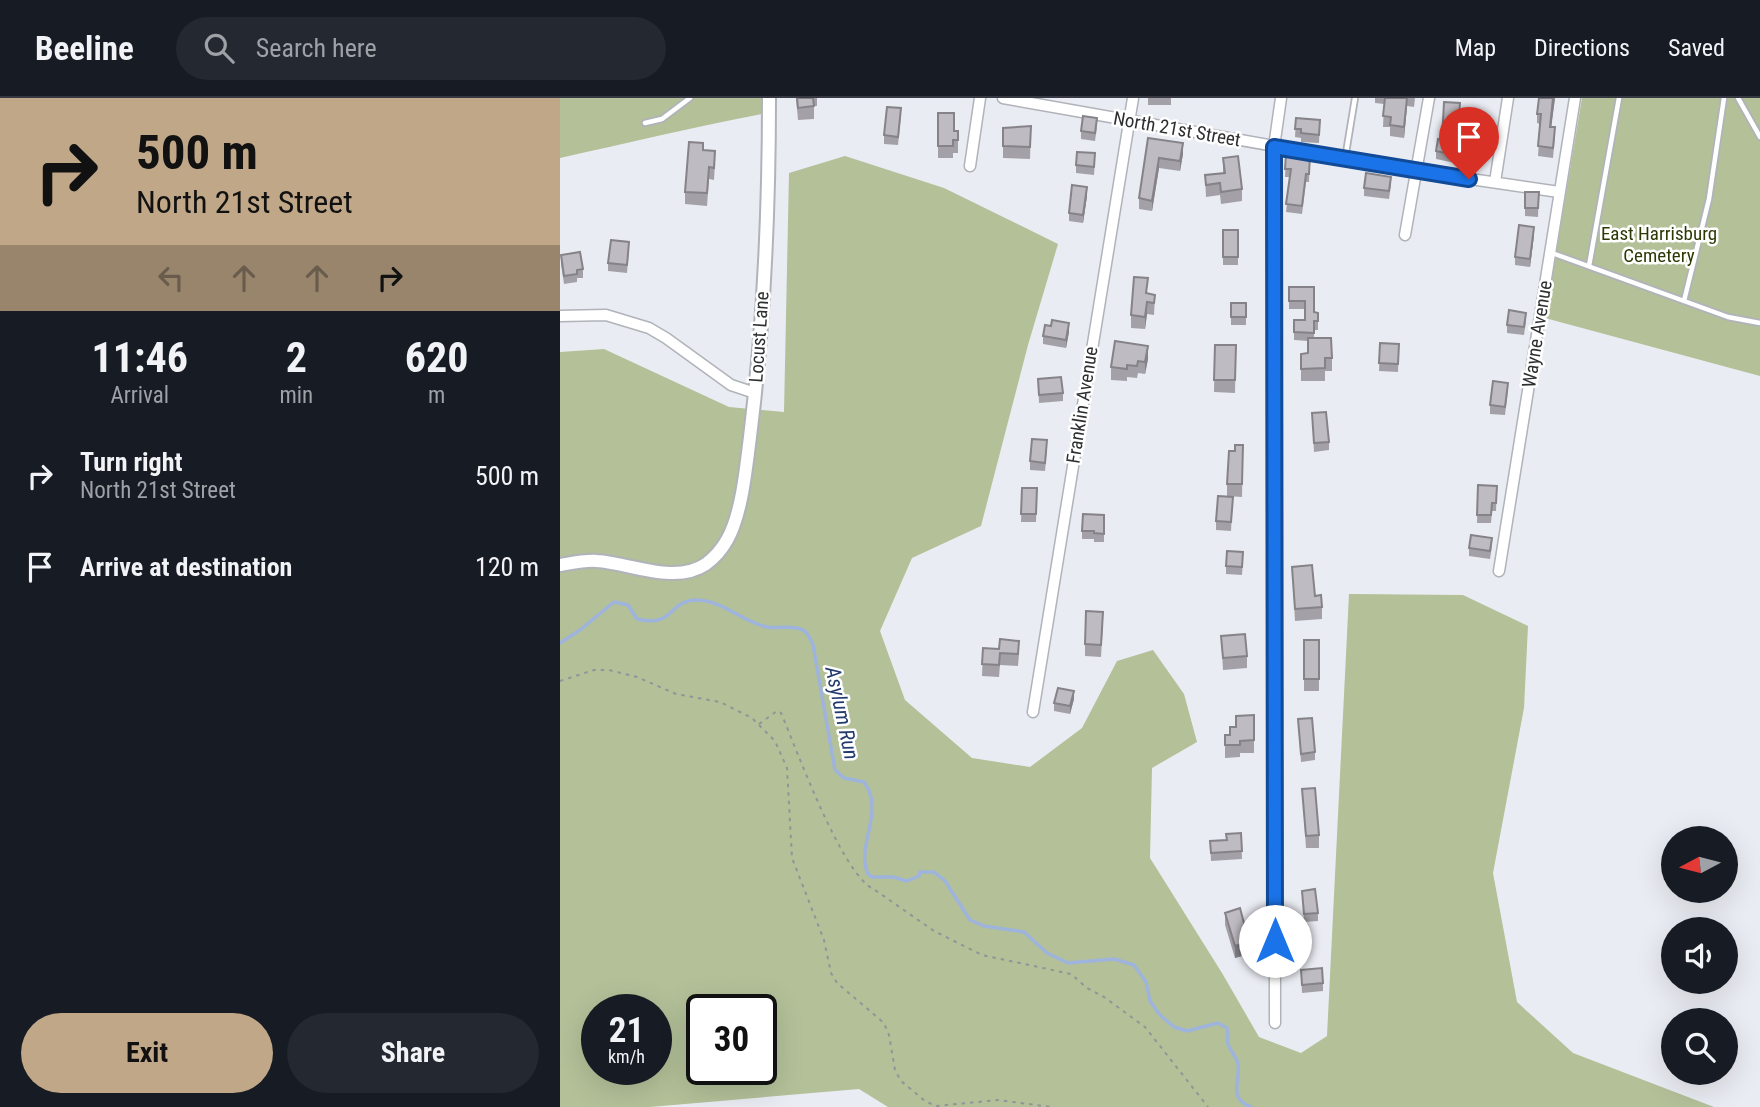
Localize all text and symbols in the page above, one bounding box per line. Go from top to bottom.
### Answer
search box [176,17,666,80]
text: Beeline [35,29,134,68]
icon: search [200,29,238,67]
text: Search here [256,33,377,63]
text: Map [1455,34,1496,62]
text: Directions [1534,34,1630,62]
text: Saved [1668,34,1725,62]
street label: North 21st Street [1112,107,1242,151]
pin [1439,107,1499,179]
icon: arrive [1450,118,1488,156]
text: 500 m [136,124,258,181]
icon: right [21,126,112,217]
text: North 21st Street [136,183,353,221]
park label: East Harrisburg Cemetery [1601,222,1717,267]
icon: left [152,259,190,297]
icon: ahead [225,259,263,297]
icon: ahead [298,259,336,297]
icon: right [371,259,409,297]
street label: Wayne Avenue [1517,279,1557,389]
street label: Locust Lane [744,291,774,383]
text: 11:46 [92,333,188,382]
text: 2 [286,333,307,382]
text: 620 [405,333,468,382]
street label: Franklin Avenue [1061,345,1103,465]
text: Arrival [110,382,169,409]
text: min [279,382,313,409]
text: m [428,382,445,409]
text: Turn right [80,447,182,477]
icon: right [21,457,59,495]
text: 500 m [475,461,539,491]
text: North 21st Street [80,477,236,504]
icon: arrive [21,548,59,586]
text: Arrive at destination [80,552,292,582]
text: 120 m [475,552,539,582]
water label: Asylum Run [820,663,864,762]
north arrow [1661,826,1738,903]
map controls [1661,826,1738,1085]
position arrow [1238,904,1312,978]
button: sound [1661,917,1738,994]
speed limit sign: 30 [686,994,777,1085]
button: search [1661,1008,1738,1085]
text: 21 [609,1010,644,1051]
button: Exit [21,1013,273,1093]
button: Share [287,1013,539,1093]
text: km/h [608,1046,645,1067]

